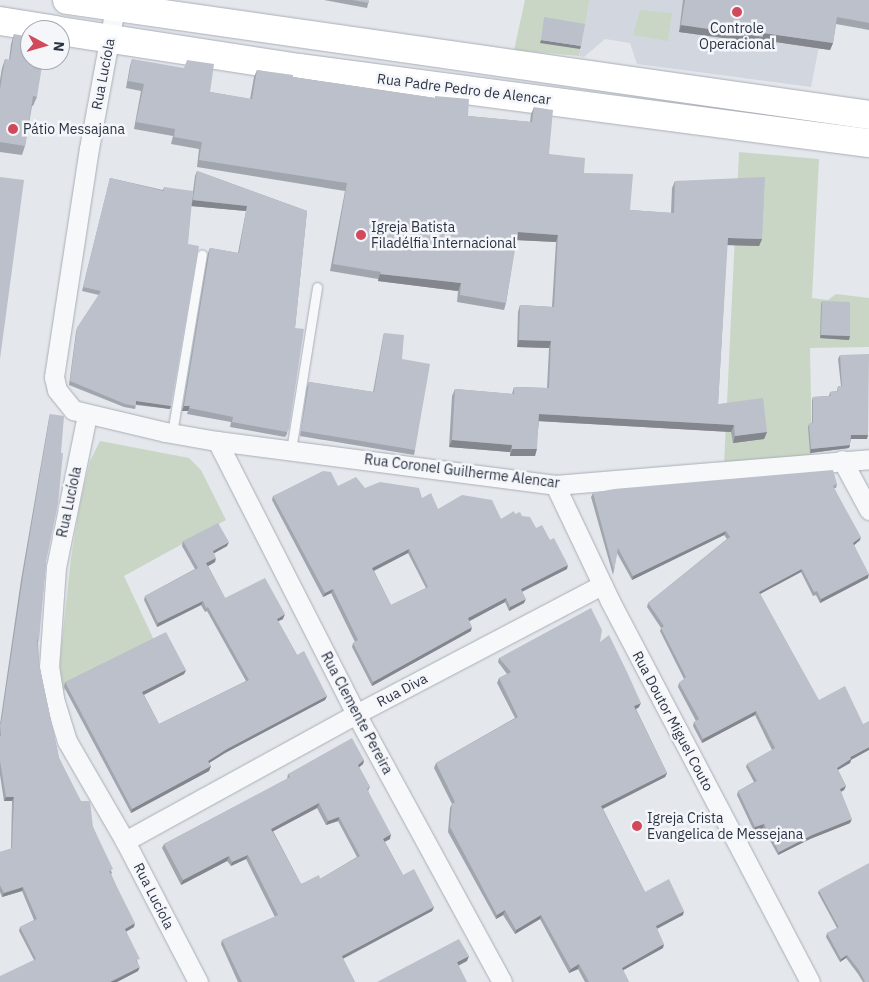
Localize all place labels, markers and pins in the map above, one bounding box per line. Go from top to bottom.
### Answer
marker: Controle Operacional [731,6,743,18]
place label: Controle Operacional [699,20,775,52]
place label: Pátio Messajana [23,121,125,137]
marker: Pátio Messajana [7,123,19,135]
place label: Igreja Batista Filadélfia Internacional [371,219,516,252]
marker: Igreja Batista Filadélfia Internacional [355,229,367,241]
place label: Igreja Crista Evangelica de Messejana [647,810,803,842]
marker: Igreja Crista Evangelica de Messejana [631,820,643,832]

